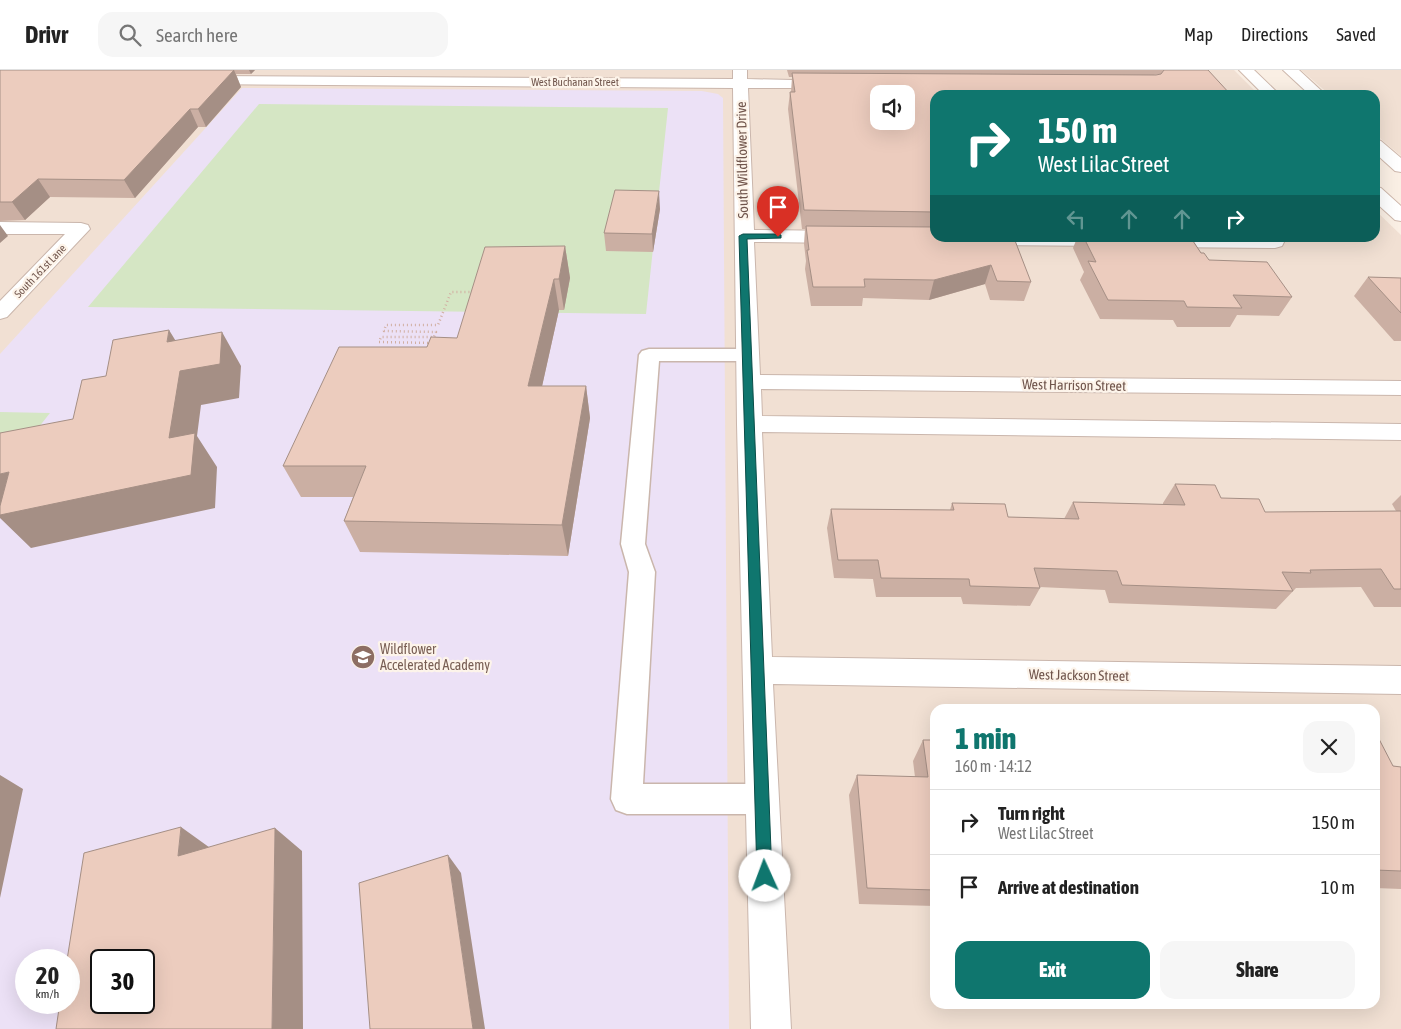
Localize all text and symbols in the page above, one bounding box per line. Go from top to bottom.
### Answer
search box [98,12,448,57]
text: Drivr [25,21,68,48]
icon: search [116,21,144,49]
text: Search here [156,24,238,46]
text: Map [1184,24,1213,45]
text: Directions [1241,24,1308,45]
text: Saved [1336,24,1376,45]
street label: West Buchanan Street [531,76,619,88]
map controls [870,85,915,130]
button: sound [870,85,915,130]
street label: South Wildflower Drive [733,101,751,219]
icon: right [955,110,1020,175]
text: 150 m [1038,110,1117,150]
text: West Lilac Street [1038,151,1169,177]
pin [757,186,799,237]
icon: arrive [764,193,792,221]
icon: left [1062,205,1090,233]
icon: ahead [1115,205,1143,233]
icon: ahead [1168,205,1196,233]
icon: right [1221,205,1249,233]
street label: South 161st Lane [12,242,68,300]
street label: West Harrison Street [1022,376,1126,394]
place label: Wildflower Accelerated Academy [380,641,490,673]
school or university icon: Wildflower Accelerated Academy [350,644,376,670]
street label: West Jackson Street [1029,666,1129,684]
text: 1 min [955,721,1016,755]
button: close [1303,721,1355,773]
text: 160 m · 14:12 [955,757,1032,775]
text: Turn right [998,802,1065,824]
icon: right [955,808,983,836]
text: 150 m [1312,811,1355,833]
text: West Lilac Street [998,824,1094,842]
position arrow [738,849,790,901]
icon: arrive [955,873,983,901]
text: Arrive at destination [998,876,1139,898]
text: 10 m [1321,876,1355,898]
button: Exit [955,941,1150,999]
button: Share [1160,941,1355,999]
speed limit sign: 30 [90,949,155,1014]
text: 20 [36,961,59,989]
text: km/h [36,987,59,1001]

